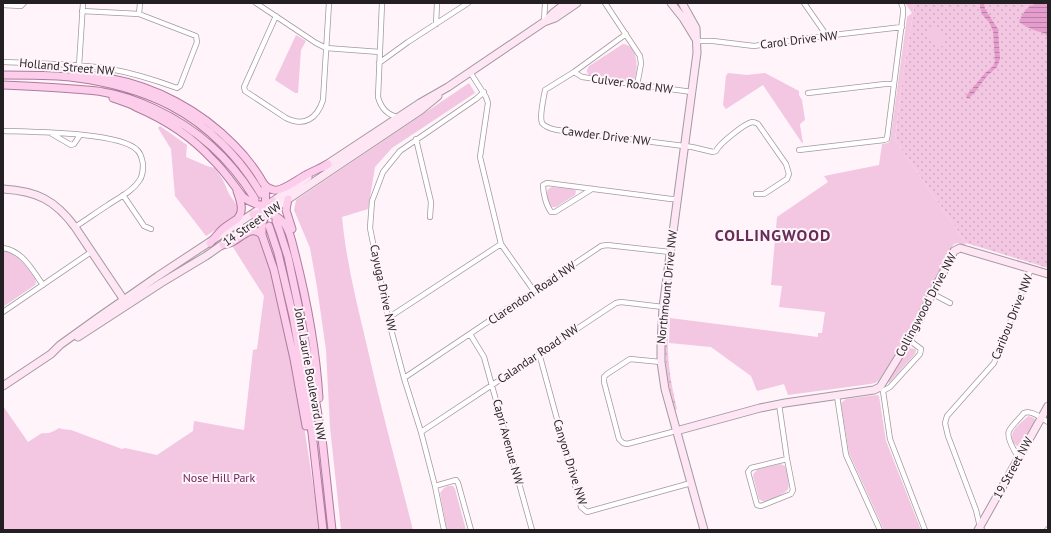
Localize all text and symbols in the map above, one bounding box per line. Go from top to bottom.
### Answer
street label: Carol Drive NW [759,27,839,52]
street label: Holland Street NW [19,55,115,78]
street label: Culver Road NW [590,70,674,97]
street label: Cawder Drive NW [561,123,651,148]
street label: 14 Street NW [219,198,284,249]
district label: COLLINGWOOD [715,225,831,245]
street label: Northmount Drive NW [653,229,680,345]
street label: Cayuga Drive NW [367,243,400,333]
street label: Collingwood Drive NW [892,250,959,359]
street label: Clarendon Road NW [485,258,578,327]
street label: Caribou Drive NW [988,272,1035,362]
street label: John Laurie Boulevard NW [291,306,330,441]
street label: Calandar Road NW [494,321,581,386]
street label: Capri Avenue NW [490,397,527,486]
street label: Canyon Drive NW [550,417,591,507]
street label: 19 Street NW [989,434,1036,501]
park label: Nose Hill Park [183,470,255,485]

